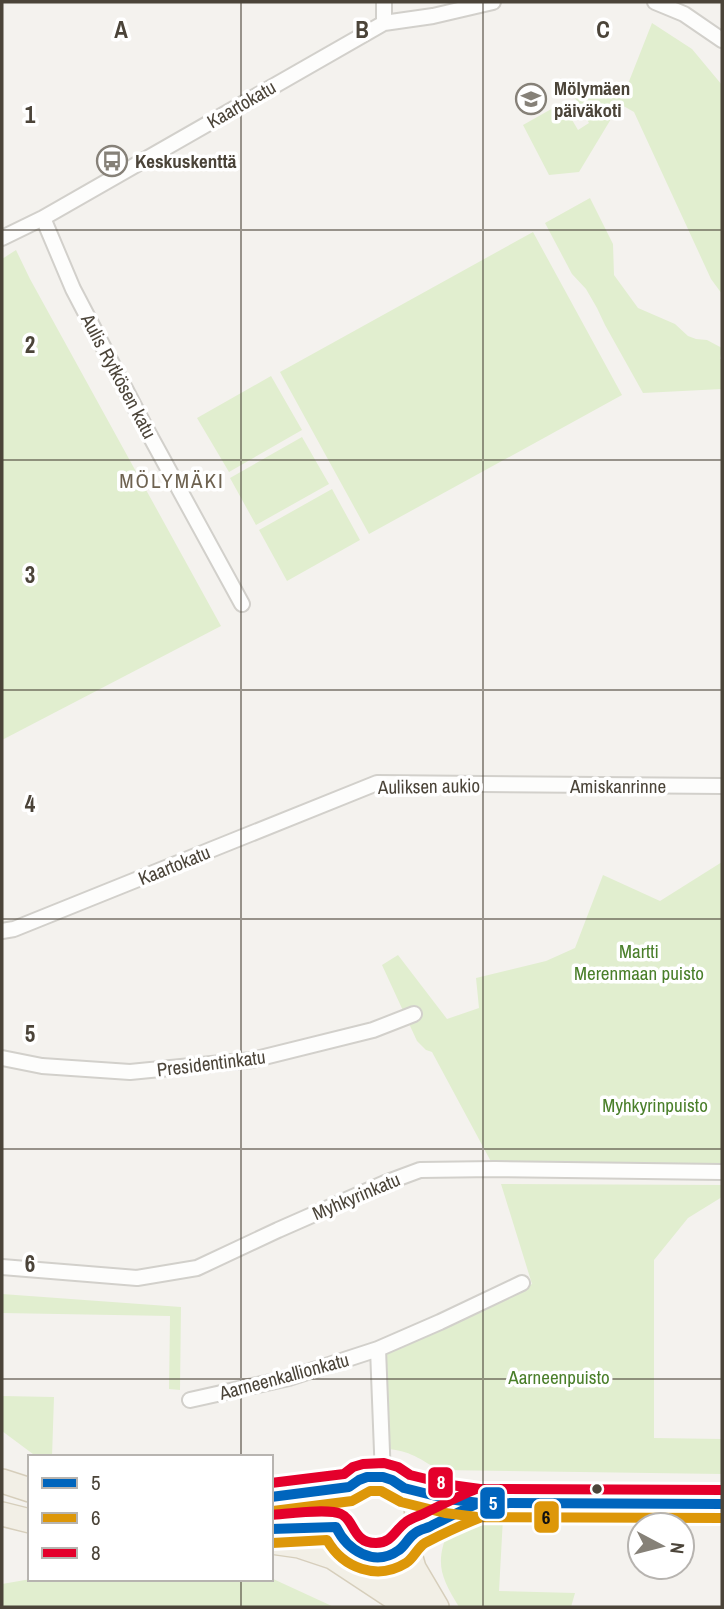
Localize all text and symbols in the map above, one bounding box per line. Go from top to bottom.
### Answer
text: A [114,14,128,45]
text: B [355,14,369,45]
text: C [596,14,610,45]
street label: Kaartokatu [202,74,280,134]
place label: Mölymäen päiväkoti [554,75,630,123]
school or university icon: Mölymäen päiväkoti [514,82,548,116]
text: 1 [25,99,36,130]
bus stop icon: Keskuskenttä [95,144,129,178]
place label: Keskuskenttä [135,148,237,174]
street label: Aulis Rytkösen katu [75,308,163,443]
text: 2 [25,329,35,360]
district label: MÖLYMÄKI [119,466,225,495]
text: 3 [25,559,35,590]
street label: Auliksen aukio [377,772,480,800]
street label: Amiskanrinne [569,773,666,799]
text: 4 [25,788,36,819]
street label: Kaartokatu [134,839,214,891]
park label: Martti Merenmaan puisto [574,938,704,986]
text: 5 [25,1018,35,1049]
street label: Presidentinkatu [155,1043,267,1083]
park label: Myhkyrinpuisto [602,1092,708,1118]
street label: Myhkyrinkatu [308,1166,404,1226]
text: 6 [25,1248,35,1279]
street label: Aarneenkallionkatu [215,1346,352,1406]
park label: Aarneenpuisto [507,1364,610,1390]
legend [28,1455,273,1581]
line badge: 8 [427,1466,454,1499]
text: 5 [91,1468,101,1497]
text: 8 [437,1469,446,1495]
unlabelled marker [590,1482,604,1496]
line badge: 5 [479,1486,506,1520]
text: 5 [489,1490,498,1516]
line badge: 6 [533,1500,560,1534]
text: 6 [91,1503,101,1532]
text: 6 [542,1504,551,1530]
north arrow [626,1511,696,1581]
text: 8 [91,1538,101,1567]
text: N [664,1541,691,1555]

